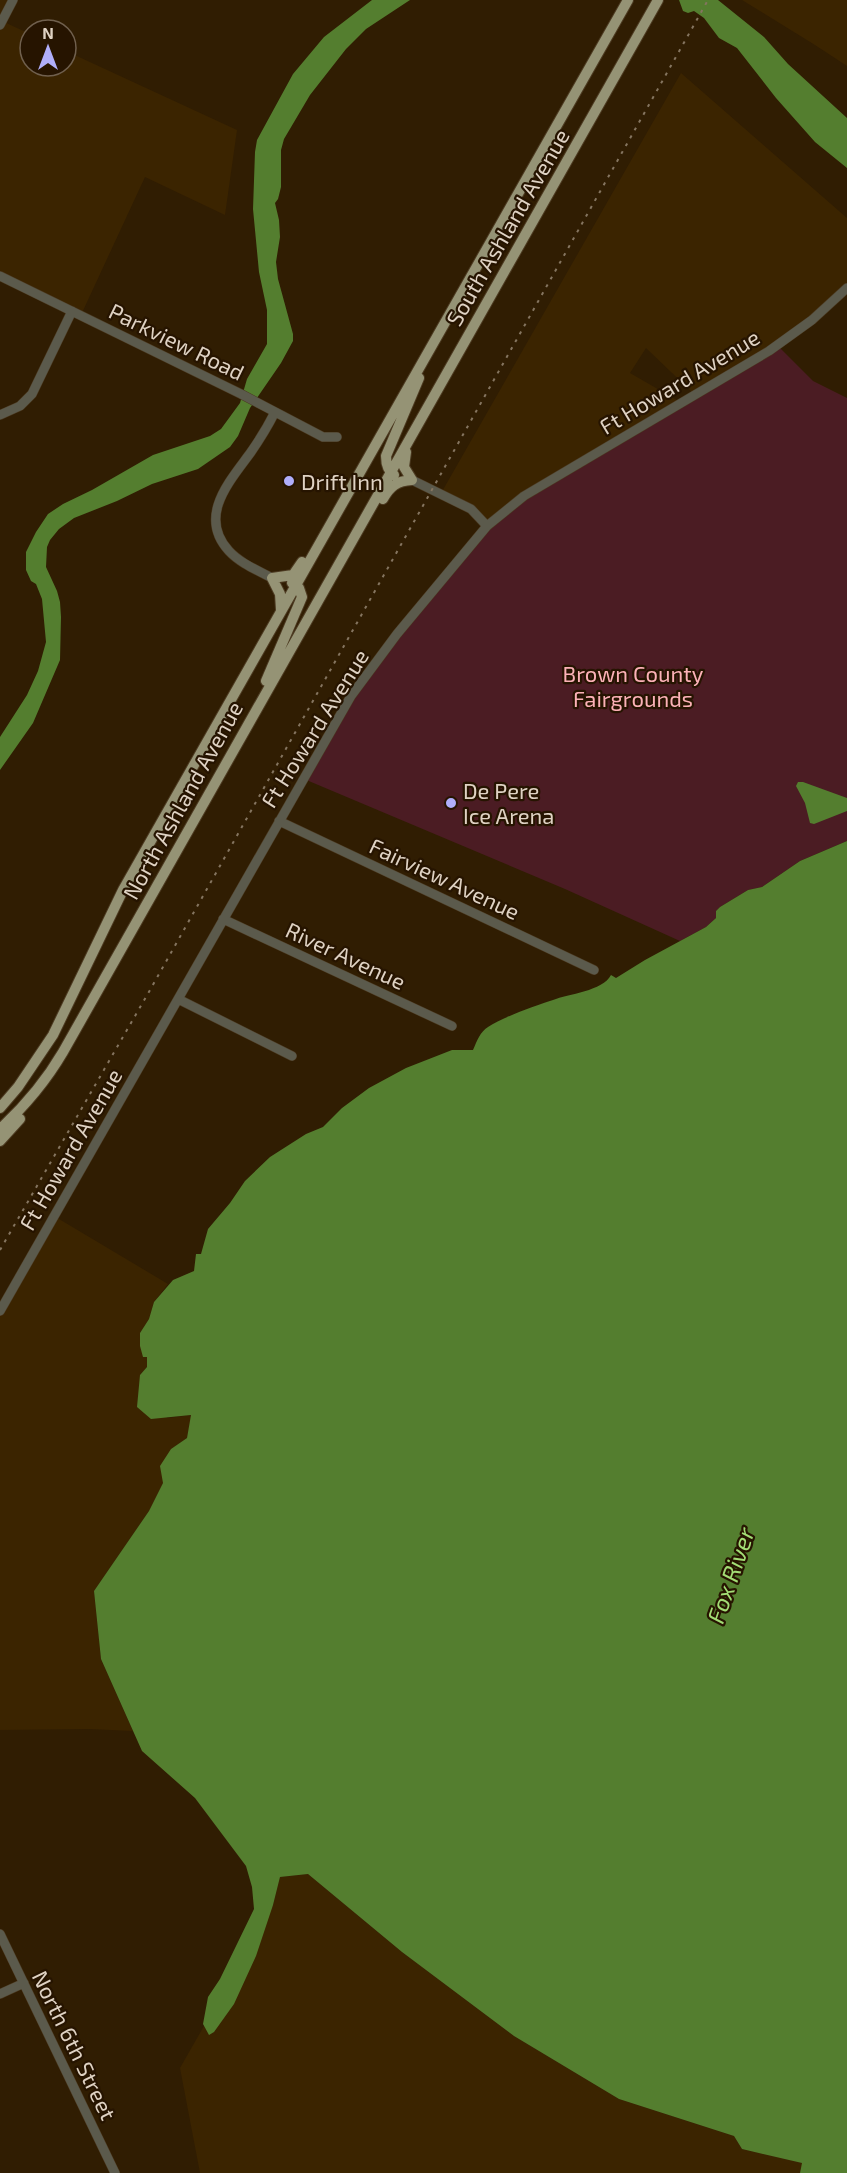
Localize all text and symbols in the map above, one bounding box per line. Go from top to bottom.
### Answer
north arrow [18,18,78,78]
text: N [42,23,54,42]
street label: South Ashland Avenue [440,124,574,330]
street label: Parkview Road [105,297,249,385]
street label: Ft Howard Avenue [594,323,764,439]
place label: Drift Inn [301,468,383,494]
marker: Drift Inn [282,474,296,488]
street label: Ft Howard Avenue [255,644,373,812]
park label: Brown County Fairgrounds [563,660,704,711]
street label: North Ashland Avenue [117,697,247,903]
place label: De Pere Ice Arena [463,777,554,828]
marker: De Pere Ice Arena [444,796,458,810]
street label: Fairview Avenue [366,832,524,924]
street label: River Avenue [282,916,410,994]
street label: Ft Howard Avenue [13,1064,127,1234]
water label: Fox River [700,1523,760,1627]
street label: North 6th Street [28,1966,122,2124]

